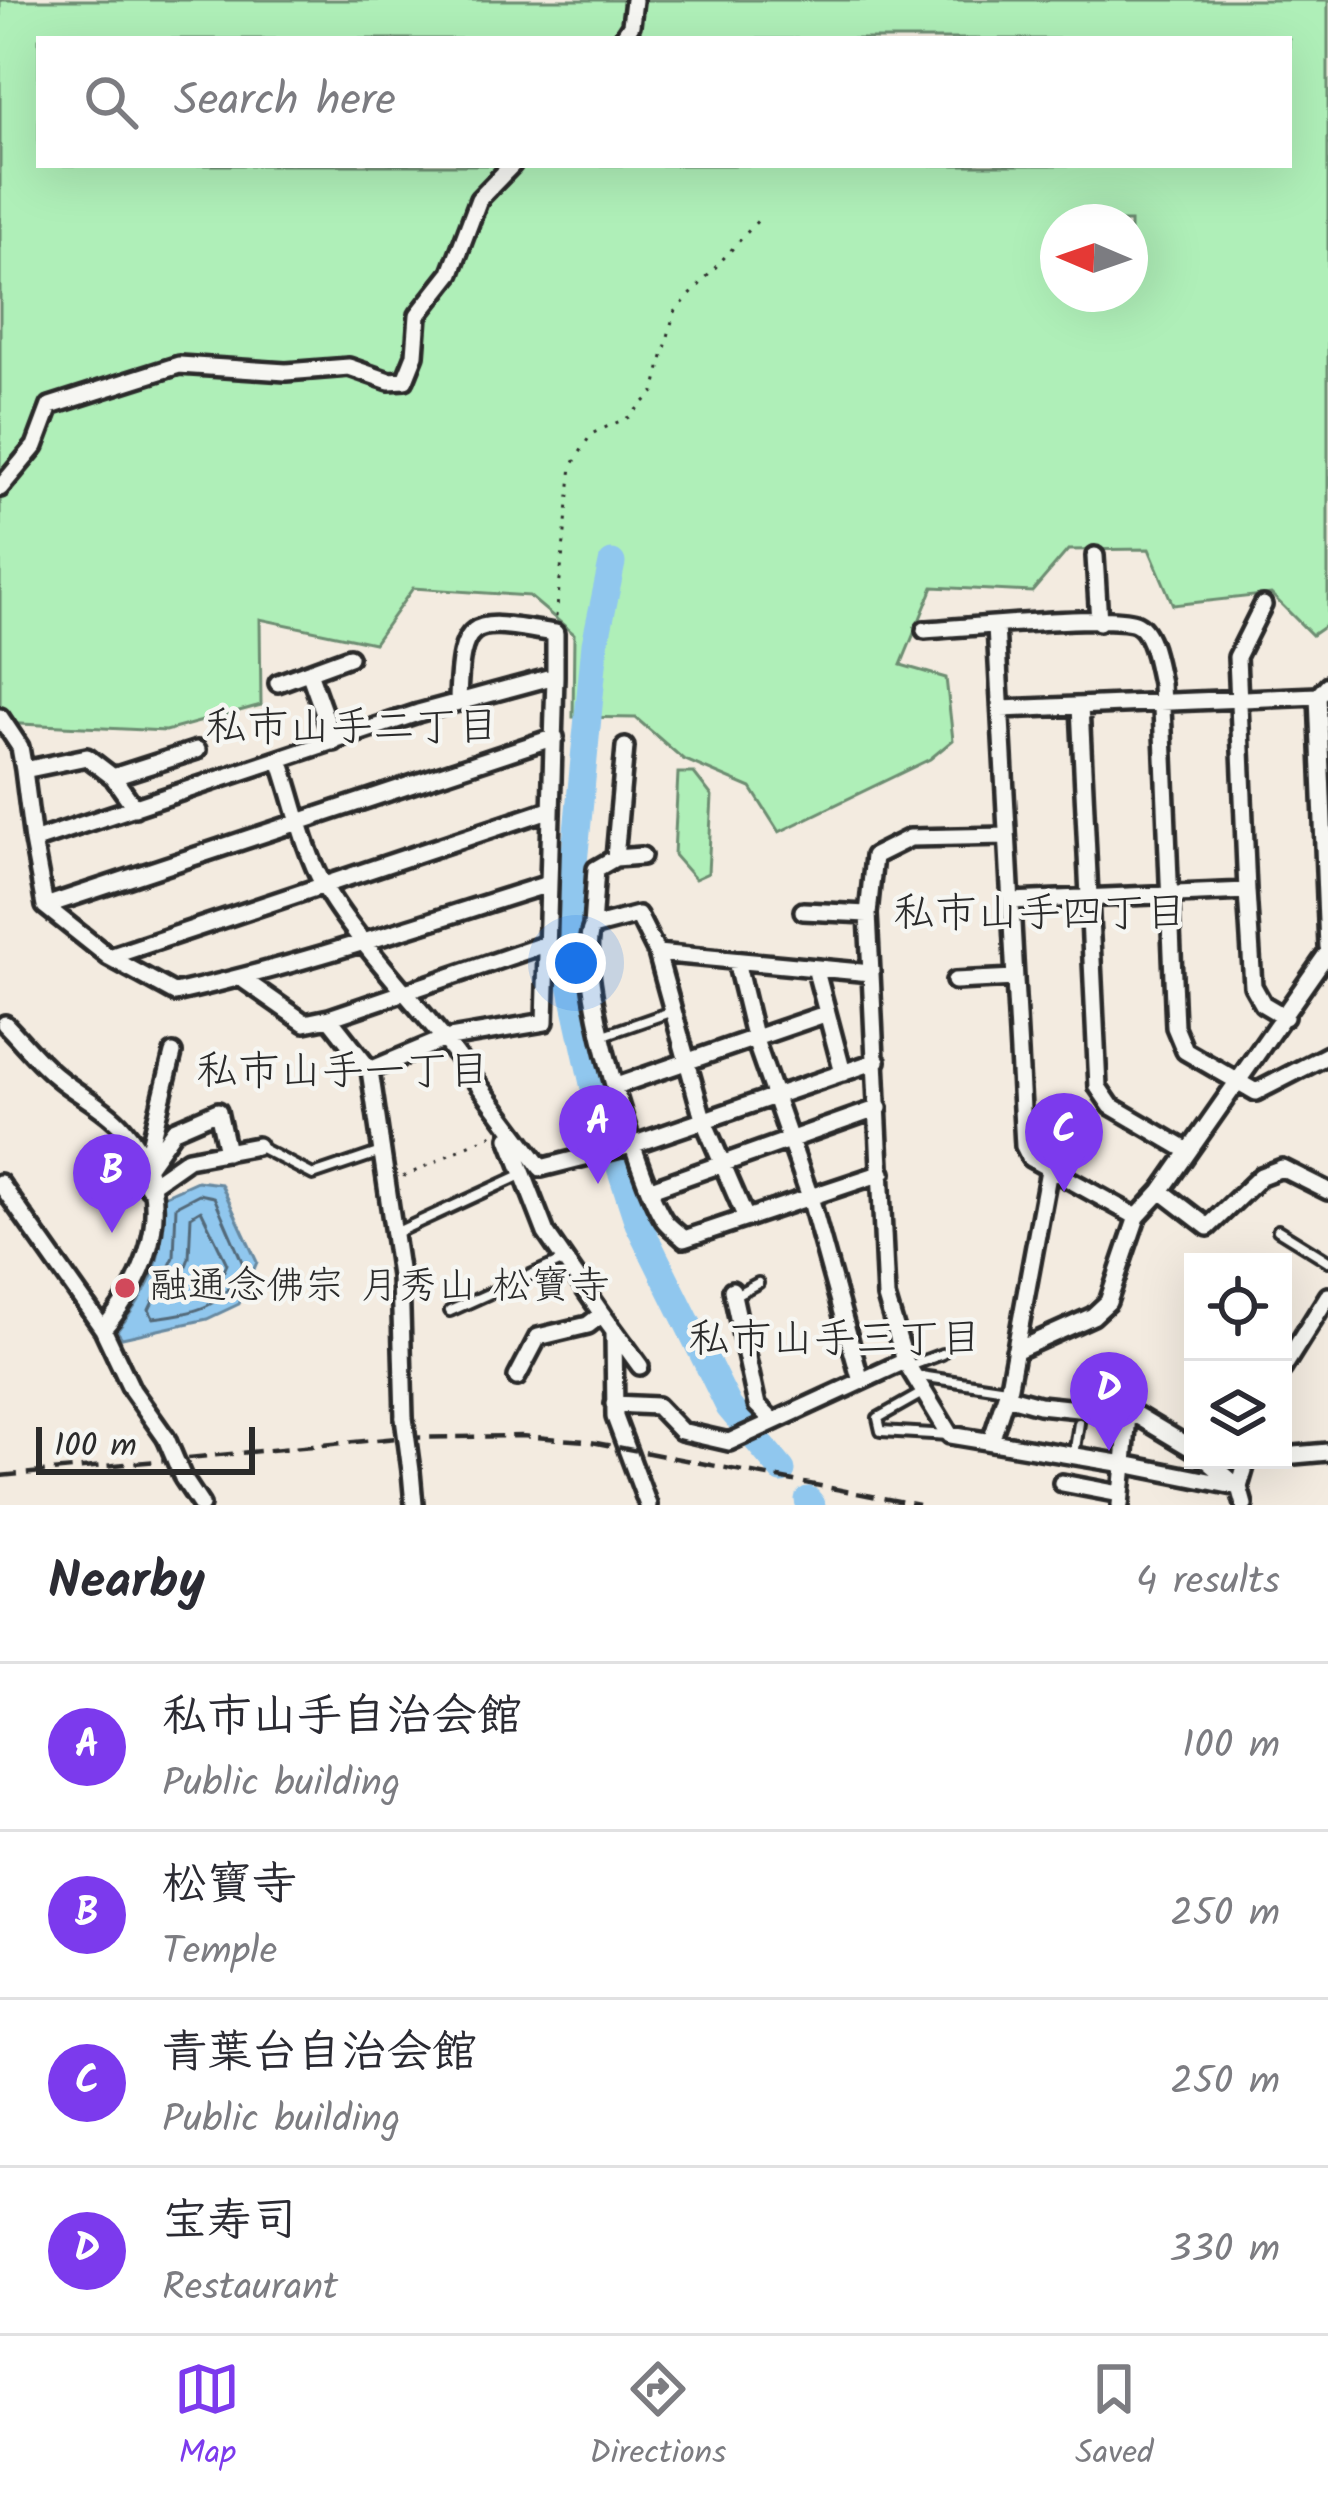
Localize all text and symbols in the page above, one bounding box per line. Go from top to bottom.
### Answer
search box [36,36,1292,168]
text: Search here [174,66,396,138]
icon: search [78,69,144,135]
north arrow [1040,204,1148,312]
district label: 私市山手二丁目 [205,695,499,762]
district label: 私市山手四丁目 [893,881,1187,948]
your location [546,933,606,993]
district label: 私市山手一丁目 [196,1039,490,1106]
pin: A [559,1085,637,1184]
pin: C [1025,1093,1103,1192]
pin: B [73,1134,151,1233]
map controls [1184,1253,1292,1469]
button: locate [1184,1253,1292,1361]
place label: 融通念佛宗 月秀山 松寶寺 [149,1257,609,1319]
marker: 融通念佛宗 月秀山 松寶寺 [112,1275,138,1301]
district label: 私市山手三丁目 [688,1307,982,1374]
pin: D [1070,1352,1148,1451]
button: layers [1184,1361,1292,1469]
scale bar [36,1421,255,1474]
text: 100 m [54,1421,137,1474]
text: Nearby [48,1543,205,1624]
text: 4 results [1136,1552,1280,1614]
text: 私市山手自治会館 [162,1682,522,1754]
text: A [75,1716,99,1778]
text: 100 m [1182,1716,1280,1778]
text: Public building [162,1754,400,1816]
text: 松寶寺 [162,1850,297,1922]
text: B [75,1884,99,1946]
text: 250 m [1170,1884,1280,1946]
text: Temple [162,1922,277,1984]
text: 青葉台自治会館 [162,2018,477,2090]
text: C [75,2052,99,2114]
text: 250 m [1170,2052,1280,2114]
text: Public building [162,2090,400,2152]
text: 宝寿司 [162,2186,297,2258]
text: D [74,2220,100,2282]
text: 330 m [1169,2220,1280,2282]
text: Restaurant [162,2258,338,2320]
tab: Map [174,2356,240,2481]
tab: Directions [589,2356,726,2481]
tab: Saved [1075,2356,1154,2481]

